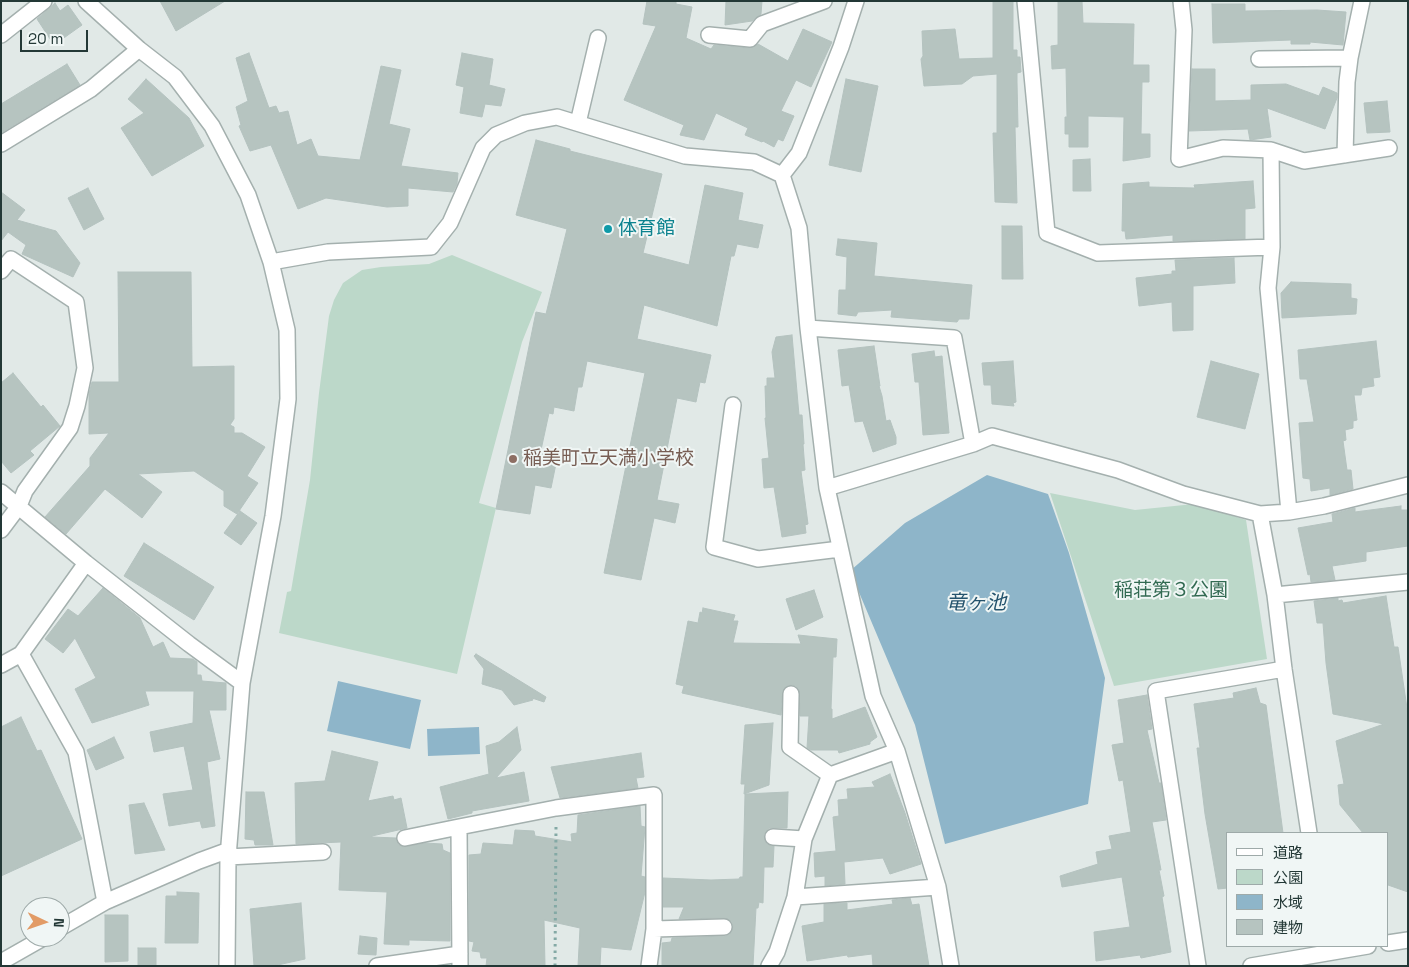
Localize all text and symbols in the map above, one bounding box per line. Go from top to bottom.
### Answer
scale bar [22,20,90,52]
text: 20 m [28,29,63,48]
place label: 体育館 [618,218,675,240]
marker: 体育館 [602,223,614,235]
place label: 稲美町立天満小学校 [523,448,694,470]
marker: 稲美町立天満小学校 [507,453,519,465]
park label: 稲荘第３公園 [1114,580,1228,602]
water label: 竜ヶ池 [946,592,1006,616]
legend [1226,832,1389,947]
text: 道路 [1273,843,1303,862]
text: 公園 [1273,868,1303,887]
text: 水域 [1273,893,1303,912]
north arrow [20,897,70,947]
text: N [50,918,68,928]
text: 建物 [1273,918,1303,937]

